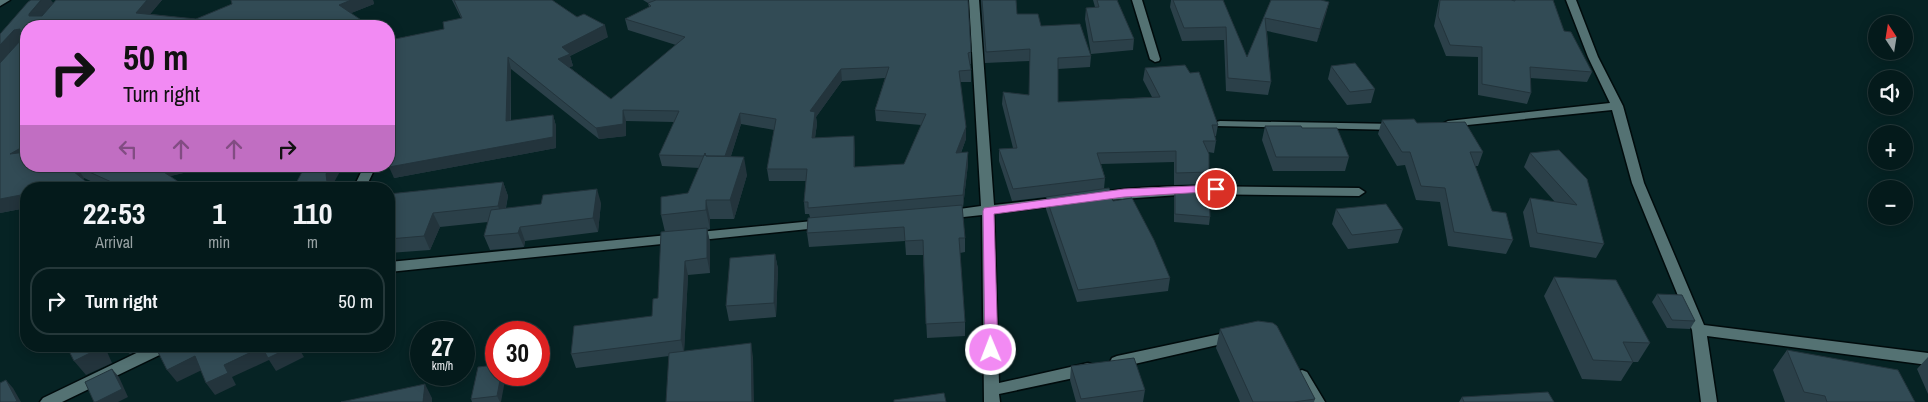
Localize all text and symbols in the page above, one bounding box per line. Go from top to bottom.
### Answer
north arrow [1868,15,1912,60]
map controls [1868,15,1913,225]
text: 50 m [123,34,188,81]
icon: right [40,40,105,105]
button: sound [1868,70,1913,115]
text: Turn right [123,79,200,109]
button: + [1868,125,1913,170]
icon: left [114,135,142,163]
icon: ahead [167,135,195,163]
icon: ahead [220,135,248,163]
icon: right [273,135,301,163]
pin [1195,168,1237,210]
icon: arrive [1202,175,1230,203]
button: − [1868,180,1913,225]
text: 22:53 [83,193,146,233]
text: 1 [212,193,226,233]
text: 110 [293,193,332,233]
text: Arrival [95,231,133,253]
text: min [208,231,230,253]
text: m [307,231,318,253]
icon: right [42,287,70,315]
text: Turn right [85,288,157,314]
text: 50 m [338,288,373,314]
speed limit sign: 30 [485,321,550,386]
position arrow [964,323,1016,375]
text: 27 [431,330,454,364]
text: km/h [432,358,453,374]

